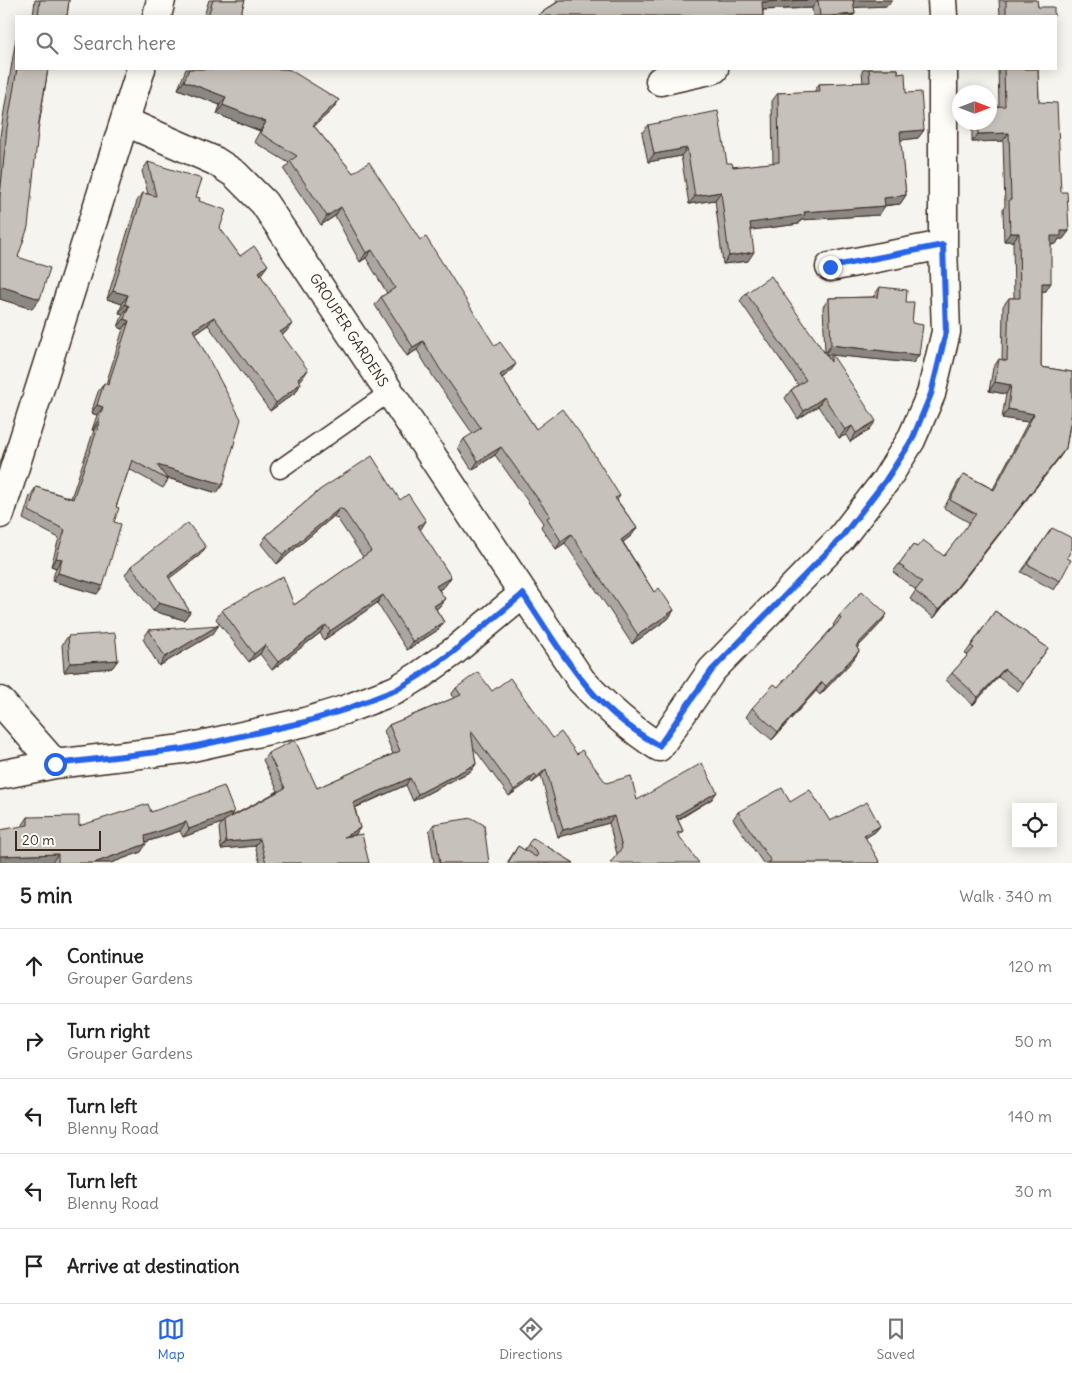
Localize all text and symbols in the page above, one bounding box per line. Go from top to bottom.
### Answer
search box [15,15,1057,70]
icon: search [33,29,61,57]
text: Search here [73,31,176,55]
north arrow [952,85,997,130]
route end [819,256,842,279]
street label: GROUPER GARDENS [306,270,393,390]
route start [44,753,67,776]
map controls [1012,803,1057,848]
button: locate [1012,803,1057,848]
scale bar [15,828,101,851]
text: 20 m [22,831,55,849]
text: 5 min [20,882,72,909]
text: Walk · 340 m [959,886,1052,906]
text: Continue [67,944,144,968]
icon: ahead [20,952,48,980]
text: 120 m [1009,956,1052,976]
text: Grouper Gardens [67,968,193,988]
text: Turn right [67,1019,150,1043]
icon: right [20,1027,48,1055]
text: 50 m [1014,1031,1052,1051]
text: Grouper Gardens [67,1043,193,1063]
text: Turn left [67,1094,137,1118]
icon: left [20,1102,48,1130]
text: 140 m [1008,1106,1052,1126]
text: Blenny Road [67,1118,159,1138]
text: Turn left [67,1169,137,1193]
icon: left [20,1177,48,1205]
text: 30 m [1015,1181,1052,1201]
text: Blenny Road [67,1193,159,1213]
icon: arrive [20,1252,48,1280]
text: Arrive at destination [67,1254,240,1278]
tab: Map [157,1315,185,1363]
tab: Directions [499,1315,562,1363]
tab: Saved [877,1315,915,1363]

